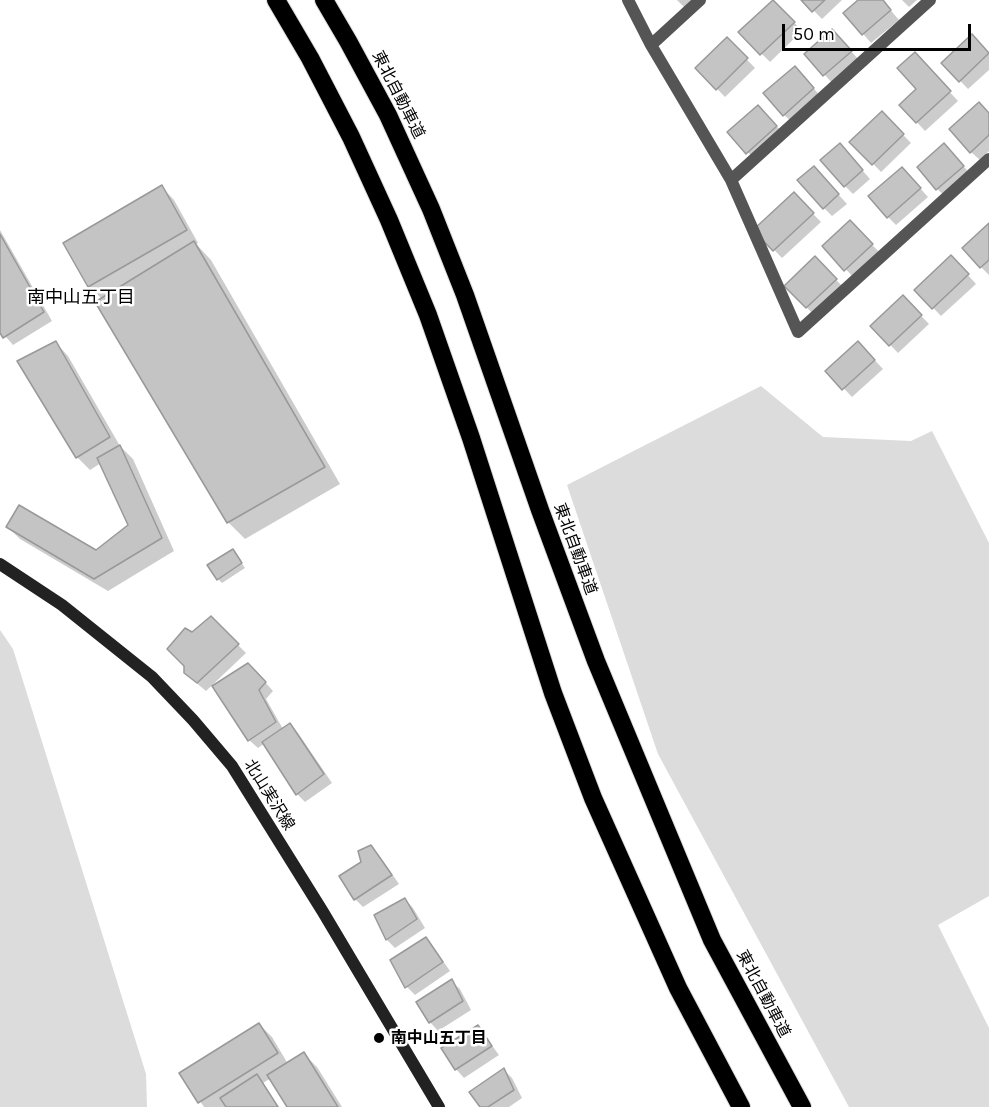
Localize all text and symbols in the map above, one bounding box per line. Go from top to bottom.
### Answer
scale bar [785,12,974,50]
text: 50 m [793,23,835,45]
street label: 東北自動車道 [368,48,428,142]
district label: 南中山五丁目 [27,287,135,309]
street label: 東北自動車道 [550,501,600,597]
street label: 北山実沢線 [240,756,298,834]
street label: 東北自動車道 [732,947,794,1041]
place label: 南中山五丁目 [391,1028,487,1048]
marker: 南中山五丁目 [372,1031,386,1045]

